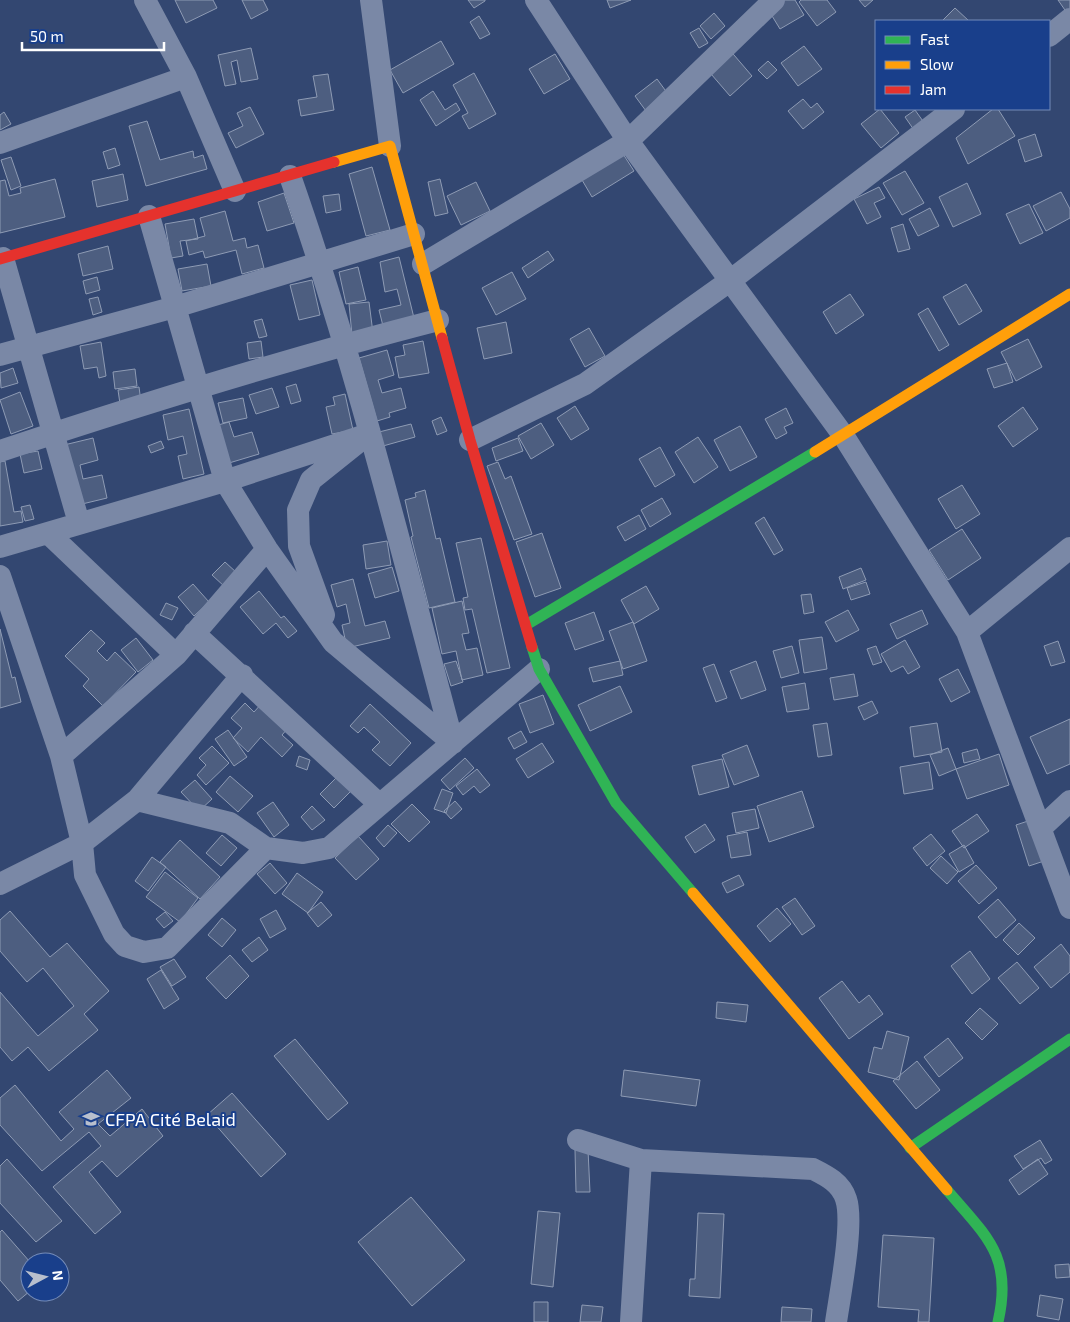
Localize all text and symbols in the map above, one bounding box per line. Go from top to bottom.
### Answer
scale bar [22,20,165,52]
legend [875,20,1050,110]
text: 50 m [30,27,64,45]
text: Fast [920,30,950,48]
text: Slow [920,55,954,73]
text: Jam [920,80,946,98]
place label: CFPA Cité Belaid [105,1108,236,1130]
school or university icon: CFPA Cité Belaid [81,1109,101,1129]
north arrow [20,1252,70,1302]
text: N [49,1269,67,1281]

